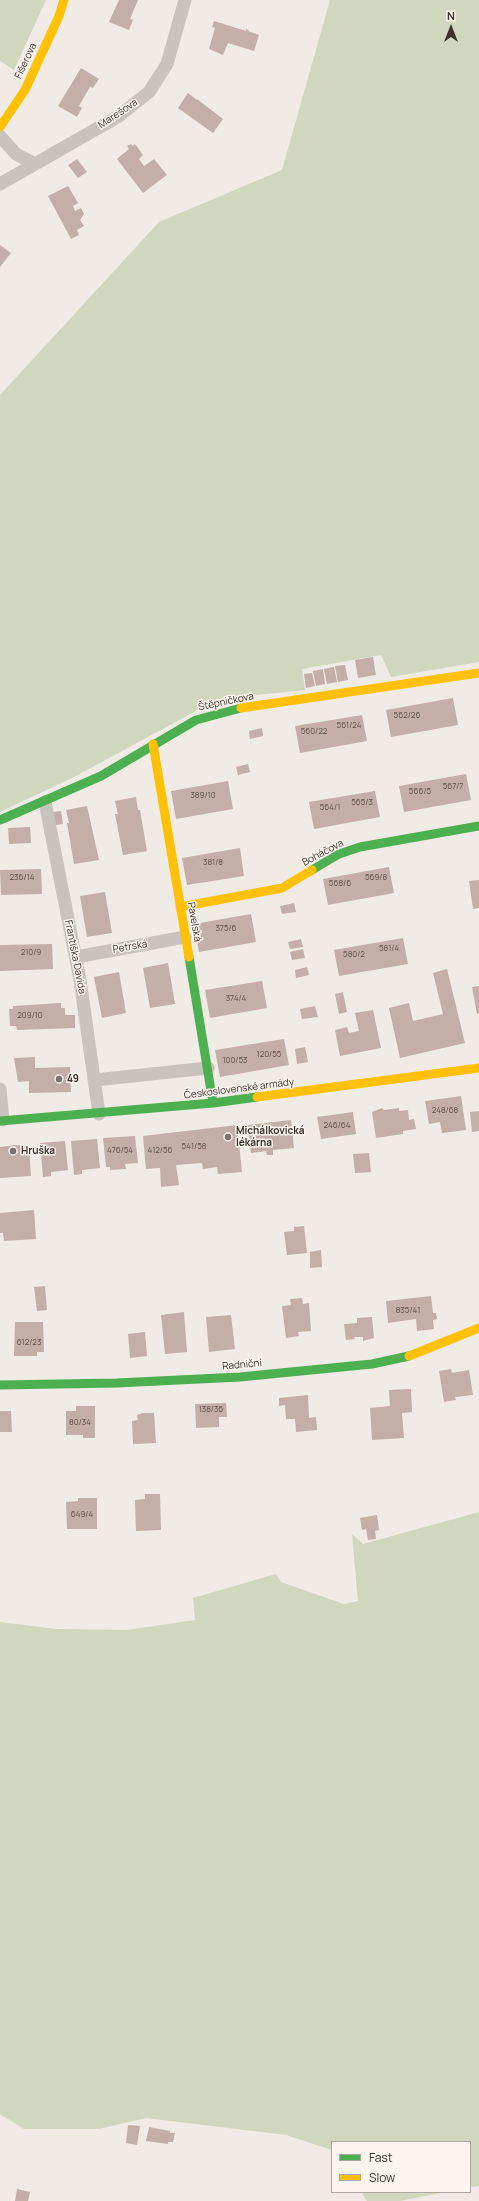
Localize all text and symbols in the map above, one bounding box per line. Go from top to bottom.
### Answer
north arrow [431,8,471,48]
text: N [447,8,455,23]
street label: Fišerova [13,41,39,81]
street label: Marešova [96,97,140,131]
street label: Štěpničkova [197,690,255,714]
house number: 562/26 [394,711,420,721]
house number: 561/24 [337,721,361,731]
house number: 560/22 [301,727,327,737]
house number: 567/7 [443,782,463,792]
house number: 566/5 [409,787,431,797]
house number: 389/10 [190,791,216,801]
house number: 565/3 [351,798,373,808]
house number: 564/1 [320,803,340,813]
street label: Boháčova [300,837,346,869]
house number: 381/8 [203,858,223,868]
house number: 236/14 [10,873,34,883]
house number: 569/8 [365,873,387,883]
house number: 568/6 [329,879,351,889]
street label: Pavelská [185,901,203,943]
street label: Františka Davida [62,919,88,995]
house number: 375/6 [215,924,237,934]
street label: Petrská [112,938,148,956]
house number: 581/4 [379,944,399,954]
house number: 210/9 [21,948,41,958]
house number: 580/2 [343,950,365,960]
house number: 374/4 [226,994,246,1004]
house number: 209/10 [17,1011,43,1021]
house number: 120/55 [257,1050,281,1060]
house number: 100/53 [222,1056,248,1066]
place label: 49 [67,1073,79,1085]
marker: 49 [54,1074,64,1084]
street label: Československé armády [183,1076,295,1102]
house number: 248/68 [432,1106,458,1116]
house number: 246/64 [324,1121,350,1131]
place label: Michálkovická lékárna [236,1125,304,1148]
marker: Michálkovická lékárna [223,1132,233,1142]
house number: 541/58 [182,1142,206,1152]
place label: Hruška [21,1145,55,1157]
marker: Hruška [8,1146,18,1156]
house number: 476/54 [107,1146,133,1156]
house number: 412/56 [147,1146,173,1156]
house number: 835/41 [396,1306,420,1316]
house number: 612/23 [17,1338,41,1348]
street label: Radniční [222,1357,262,1373]
house number: 138/36 [199,1405,223,1415]
house number: 80/34 [69,1418,91,1428]
house number: 649/4 [71,1510,93,1520]
legend [331,2141,471,2193]
text: Fast [369,2149,393,2166]
text: Slow [369,2169,395,2186]

